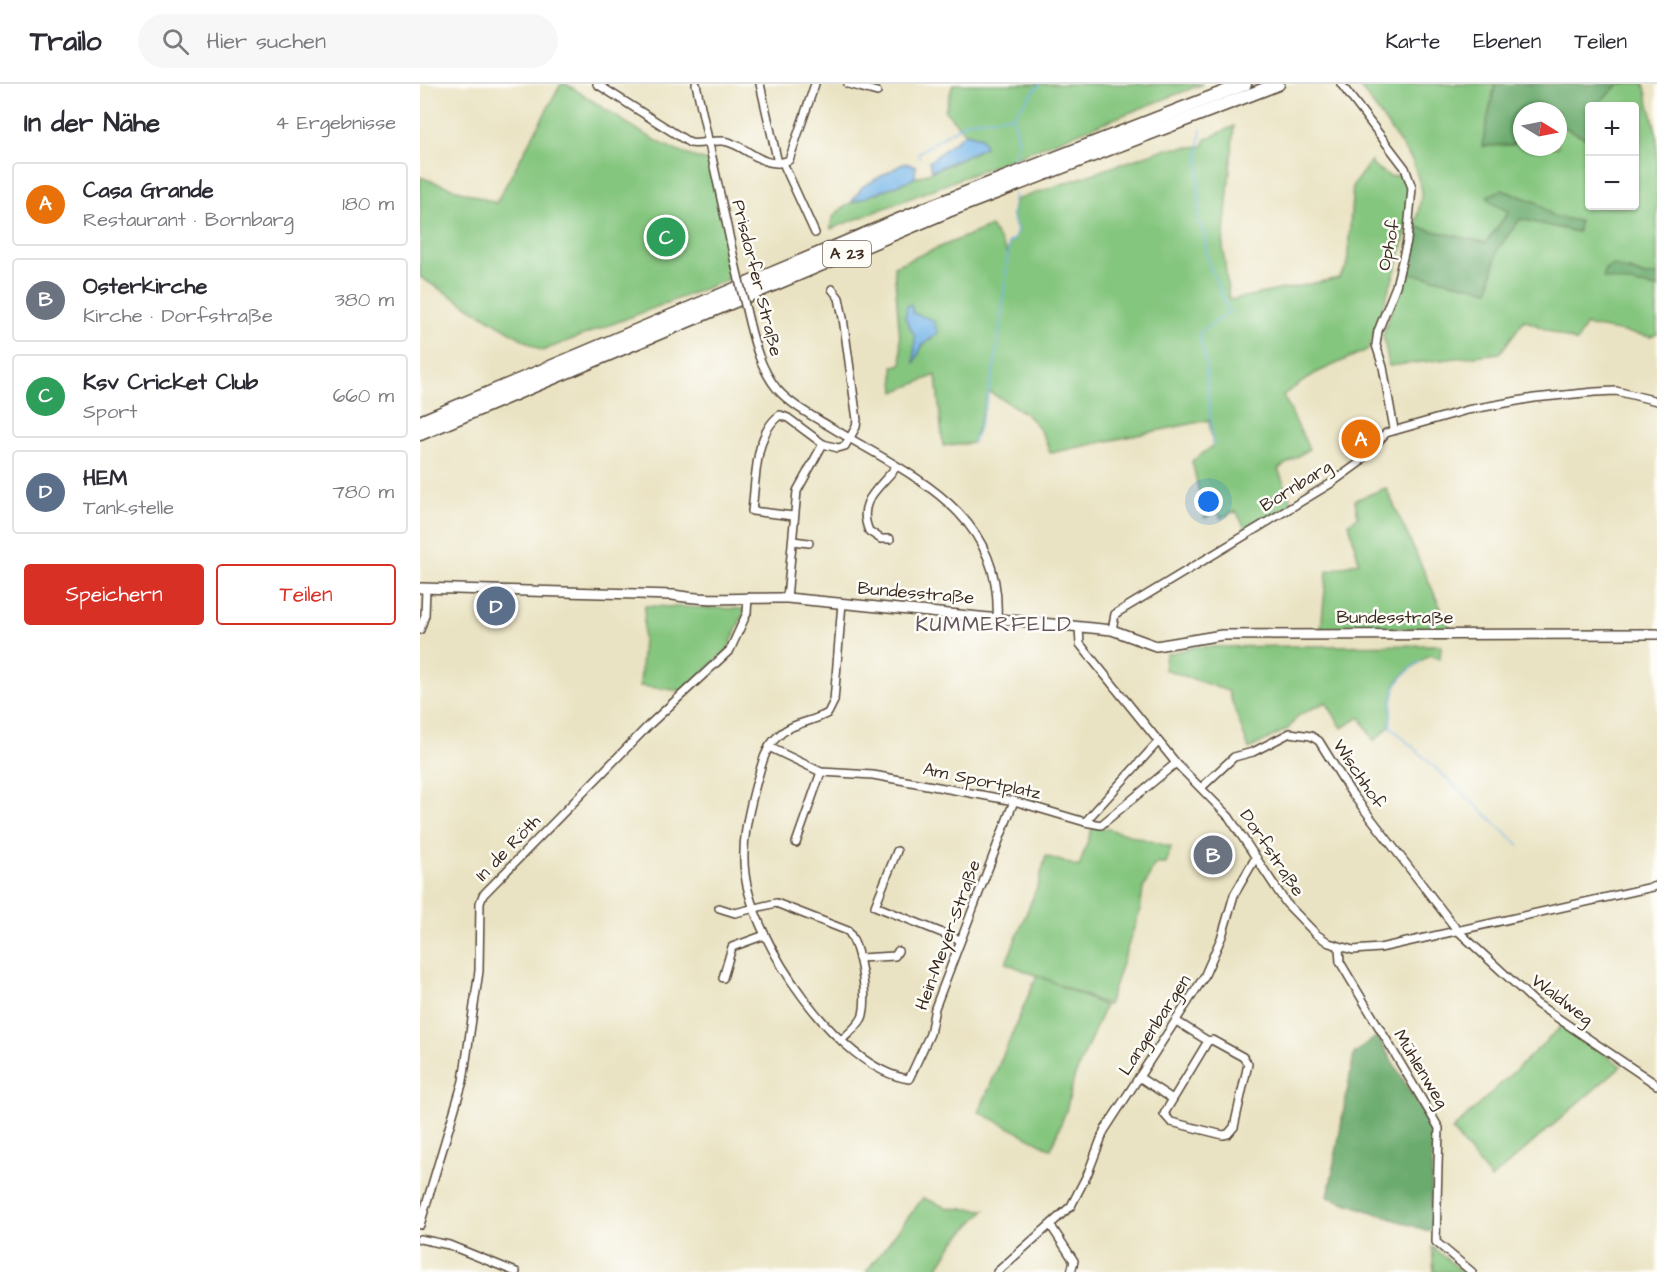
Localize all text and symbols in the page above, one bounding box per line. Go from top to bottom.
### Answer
search box [138,14,558,68]
text: Trailo [30,22,102,61]
icon: search [159,25,192,58]
text: Hier suchen [207,26,326,57]
text: Karte [1385,27,1440,56]
text: Ebenen [1473,27,1541,56]
text: Teilen [1574,27,1627,56]
north arrow [1513,102,1567,156]
map controls [1585,102,1639,210]
button: + [1585,102,1639,156]
text: In der Nähe [24,105,160,141]
text: 4 Ergebnisse [275,109,396,137]
button: − [1585,156,1639,210]
text: Casa Grande [83,175,214,206]
text: A [39,190,52,218]
text: 180 m [342,190,394,218]
street label: Prisdorfer Straße [725,197,789,359]
text: Restaurant · Bornbarg [83,206,294,234]
pin: C [646,214,686,260]
street label: Ophof [1371,217,1407,273]
road number: A 23 [823,241,871,267]
text: Osterkirche [83,271,207,302]
text: B [38,286,53,314]
text: 380 m [335,286,394,314]
text: Kirche · Dorfstraße [83,302,273,330]
text: Ksv Cricket Club [83,367,258,398]
text: C [38,382,53,410]
text: 660 m [333,382,394,410]
text: Sport [83,398,137,426]
pin: A [1342,416,1380,462]
street label: Bornbarg [1255,454,1337,519]
text: HEM [83,463,128,494]
text: D [39,478,52,506]
text: 780 m [333,478,394,506]
your location [1194,487,1223,516]
text: Tankstelle [83,494,174,522]
button: Speichern [24,564,204,625]
button: Teilen [216,564,396,625]
street label: Bundesstraße [857,575,976,611]
pin: D [476,584,516,628]
street label: Bundesstraße [1337,605,1454,630]
district label: KUMMERFELD [916,610,1072,639]
street label: Wischhof [1327,734,1392,814]
street label: Am Sportplatz [921,756,1043,806]
street label: Dorfstraße [1234,804,1311,902]
street label: In de Röth [470,809,546,887]
pin: B [1194,832,1232,878]
street label: Hein-Meyer-Straße [909,856,988,1014]
street label: Waldweg [1525,968,1598,1032]
street label: Langenbargen [1113,970,1198,1081]
street label: Mühlenweg [1387,1025,1454,1114]

